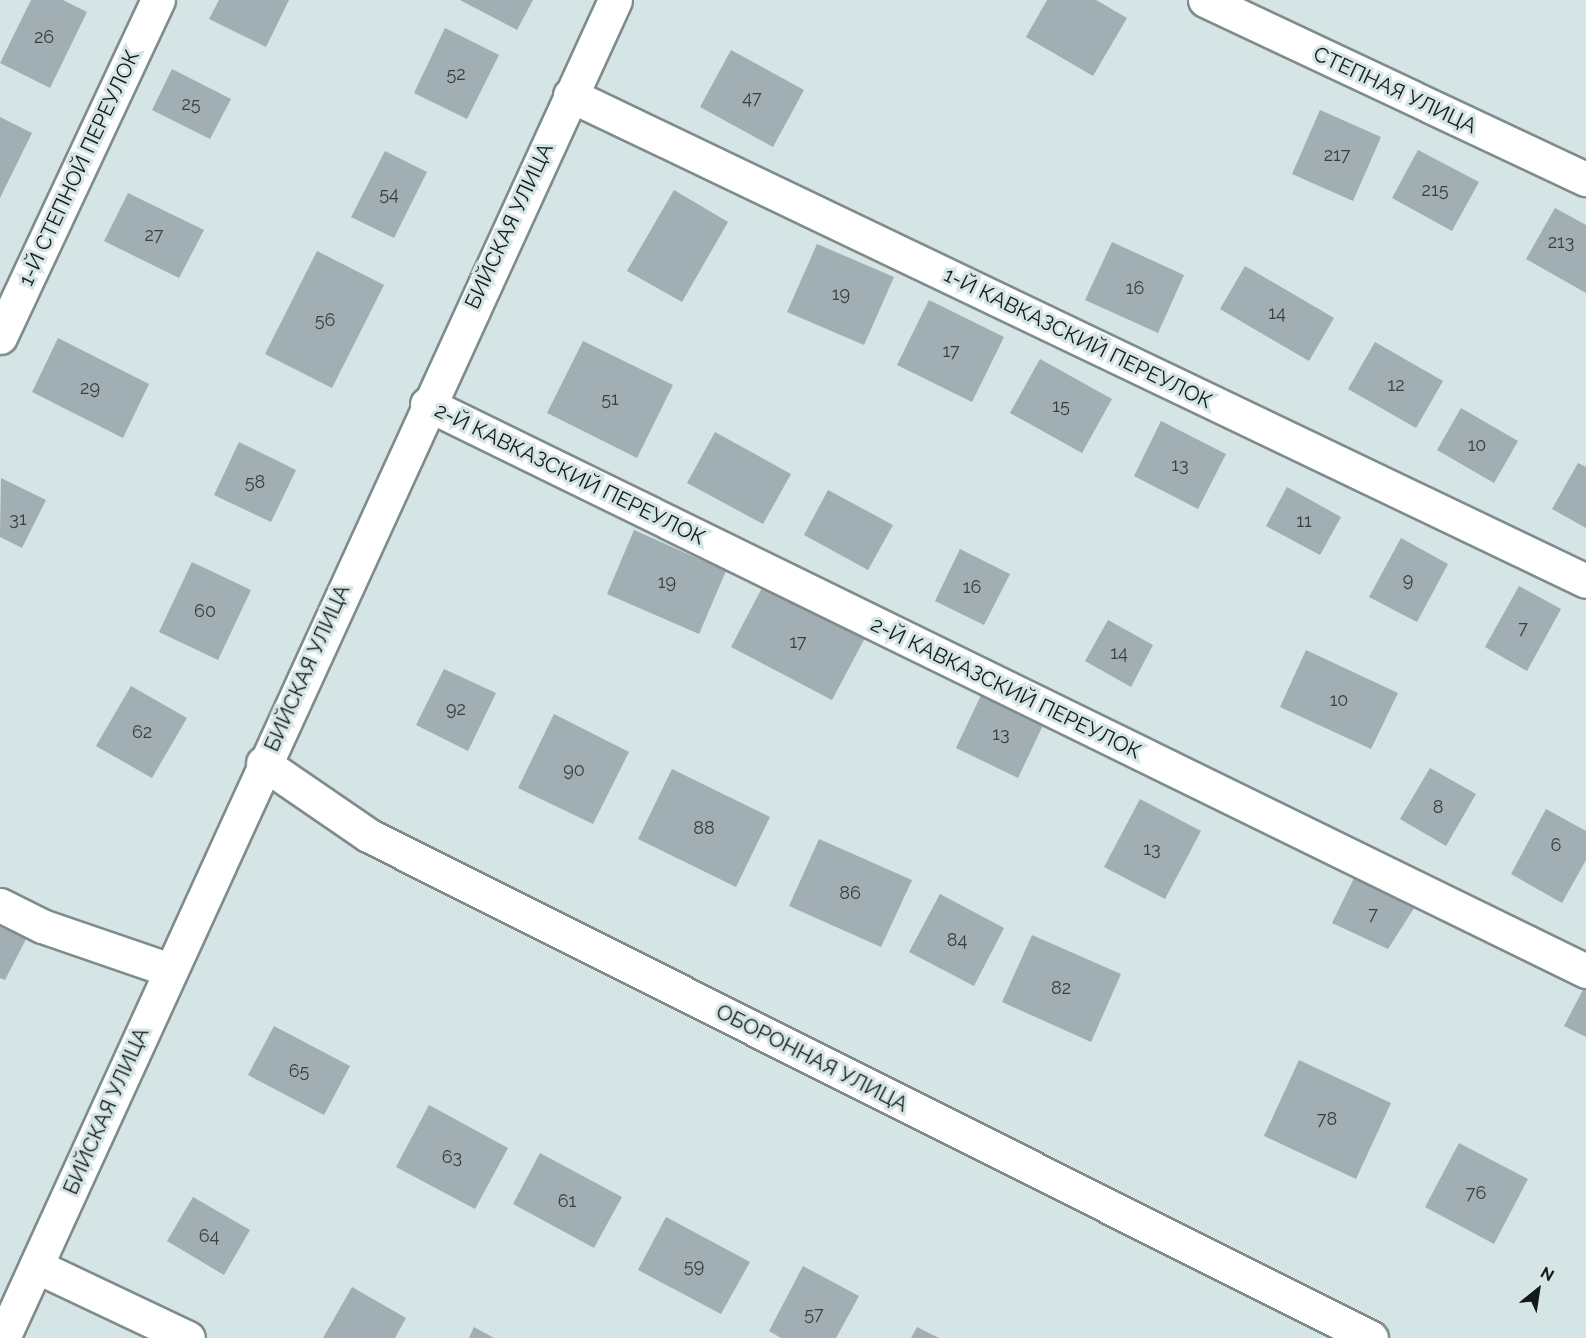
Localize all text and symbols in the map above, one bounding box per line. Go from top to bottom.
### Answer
house number: 26 [34,26,54,48]
street label: СТЕПНАЯ УЛИЦА [1309,41,1481,139]
street label: 1-Й СТЕПНОЙ ПЕРЕУЛОК [13,46,145,290]
house number: 52 [446,63,466,85]
house number: 47 [742,87,762,109]
house number: 25 [181,93,201,115]
street label: БИЙСКАЯ УЛИЦА [460,139,558,313]
house number: 217 [1324,144,1350,166]
house number: 215 [1422,179,1448,201]
house number: 54 [379,183,399,205]
house number: 27 [144,224,164,246]
house number: 213 [1548,231,1574,253]
street label: 1-Й КАВКАЗСКИЙ ПЕРЕУЛОК [940,262,1216,414]
house number: 16 [1126,277,1144,299]
house number: 19 [832,283,850,305]
house number: 14 [1268,302,1286,324]
house number: 56 [315,309,335,331]
house number: 17 [942,340,960,362]
house number: 12 [1387,374,1405,396]
house number: 29 [80,377,100,399]
house number: 51 [601,388,619,410]
house number: 15 [1052,395,1070,417]
street label: 2-Й КАВКАЗСКИЙ ПЕРЕУЛОК [431,397,709,551]
house number: 10 [1468,434,1486,456]
house number: 13 [1171,454,1189,476]
house number: 58 [245,471,265,493]
house number: 31 [9,508,27,530]
house number: 11 [1296,510,1312,532]
house number: 9 [1403,569,1413,591]
house number: 19 [658,571,676,593]
house number: 16 [963,576,981,598]
street label: БИЙСКАЯ УЛИЦА [259,581,355,755]
house number: 60 [194,600,216,622]
street label: 2-Й КАВКАЗСКИЙ ПЕРЕУЛОК [867,611,1145,765]
house number: 7 [1518,617,1528,639]
house number: 17 [789,631,807,653]
house number: 14 [1110,642,1128,664]
house number: 10 [1330,689,1348,711]
house number: 92 [446,698,466,720]
house number: 62 [132,721,152,743]
house number: 13 [992,723,1010,745]
house number: 90 [563,759,585,781]
house number: 8 [1433,796,1443,818]
house number: 88 [693,817,715,839]
house number: 6 [1551,834,1561,856]
house number: 13 [1143,838,1161,860]
house number: 86 [839,882,861,904]
house number: 7 [1368,903,1378,925]
house number: 84 [947,929,967,951]
house number: 82 [1051,977,1071,999]
street label: ОБОРОННАЯ УЛИЦА [712,999,912,1117]
street label: БИЙСКАЯ УЛИЦА [58,1024,154,1198]
house number: 65 [289,1060,309,1082]
house number: 78 [1317,1108,1337,1130]
house number: 63 [442,1146,462,1168]
house number: 76 [1466,1182,1486,1204]
house number: 61 [558,1190,576,1212]
house number: 64 [199,1225,219,1247]
house number: 59 [684,1255,704,1277]
north arrow [1508,1260,1568,1320]
text: N [1537,1263,1557,1285]
house number: 57 [804,1303,824,1325]

